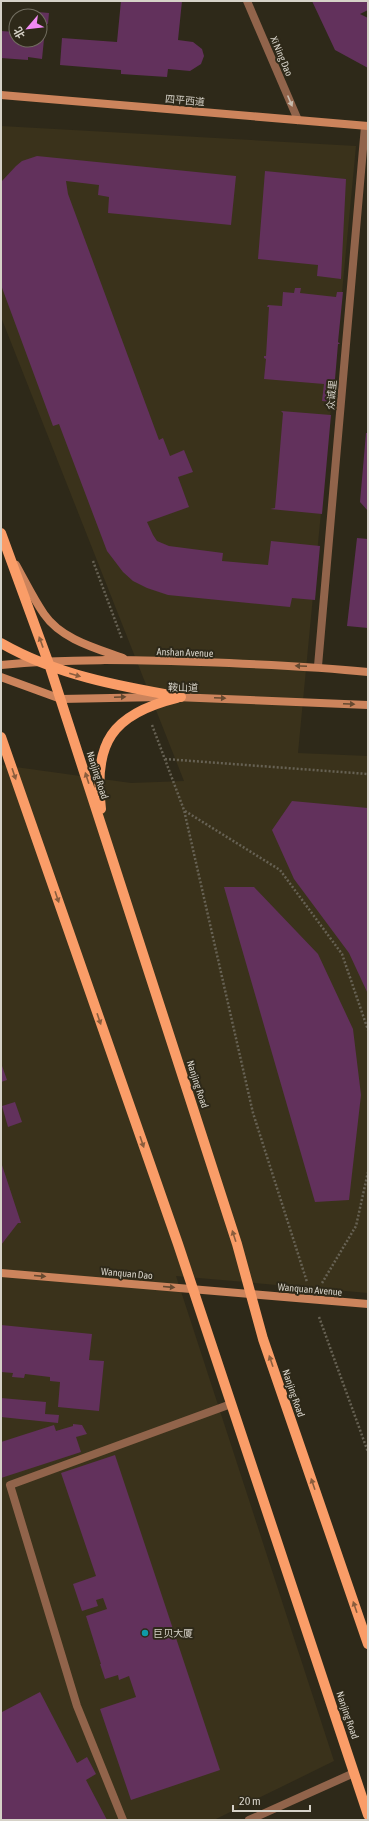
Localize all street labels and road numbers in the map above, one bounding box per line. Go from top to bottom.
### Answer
street label: Xi Ning Dao [268,35,295,78]
street label: 四平西道 [165,93,205,108]
street label: 众诚里 [325,380,338,410]
street label: Anshan Avenue [156,646,214,659]
street label: 鞍山道 [168,682,198,693]
street label: Nanjing Road [85,750,110,801]
street label: Nanjing Road [185,1059,210,1110]
street label: Wanquan Dao [101,1266,154,1281]
street label: Wanquan Avenue [277,1281,343,1298]
street label: Nanjing Road [280,1368,307,1419]
street label: Nanjing Road [334,1690,361,1741]

